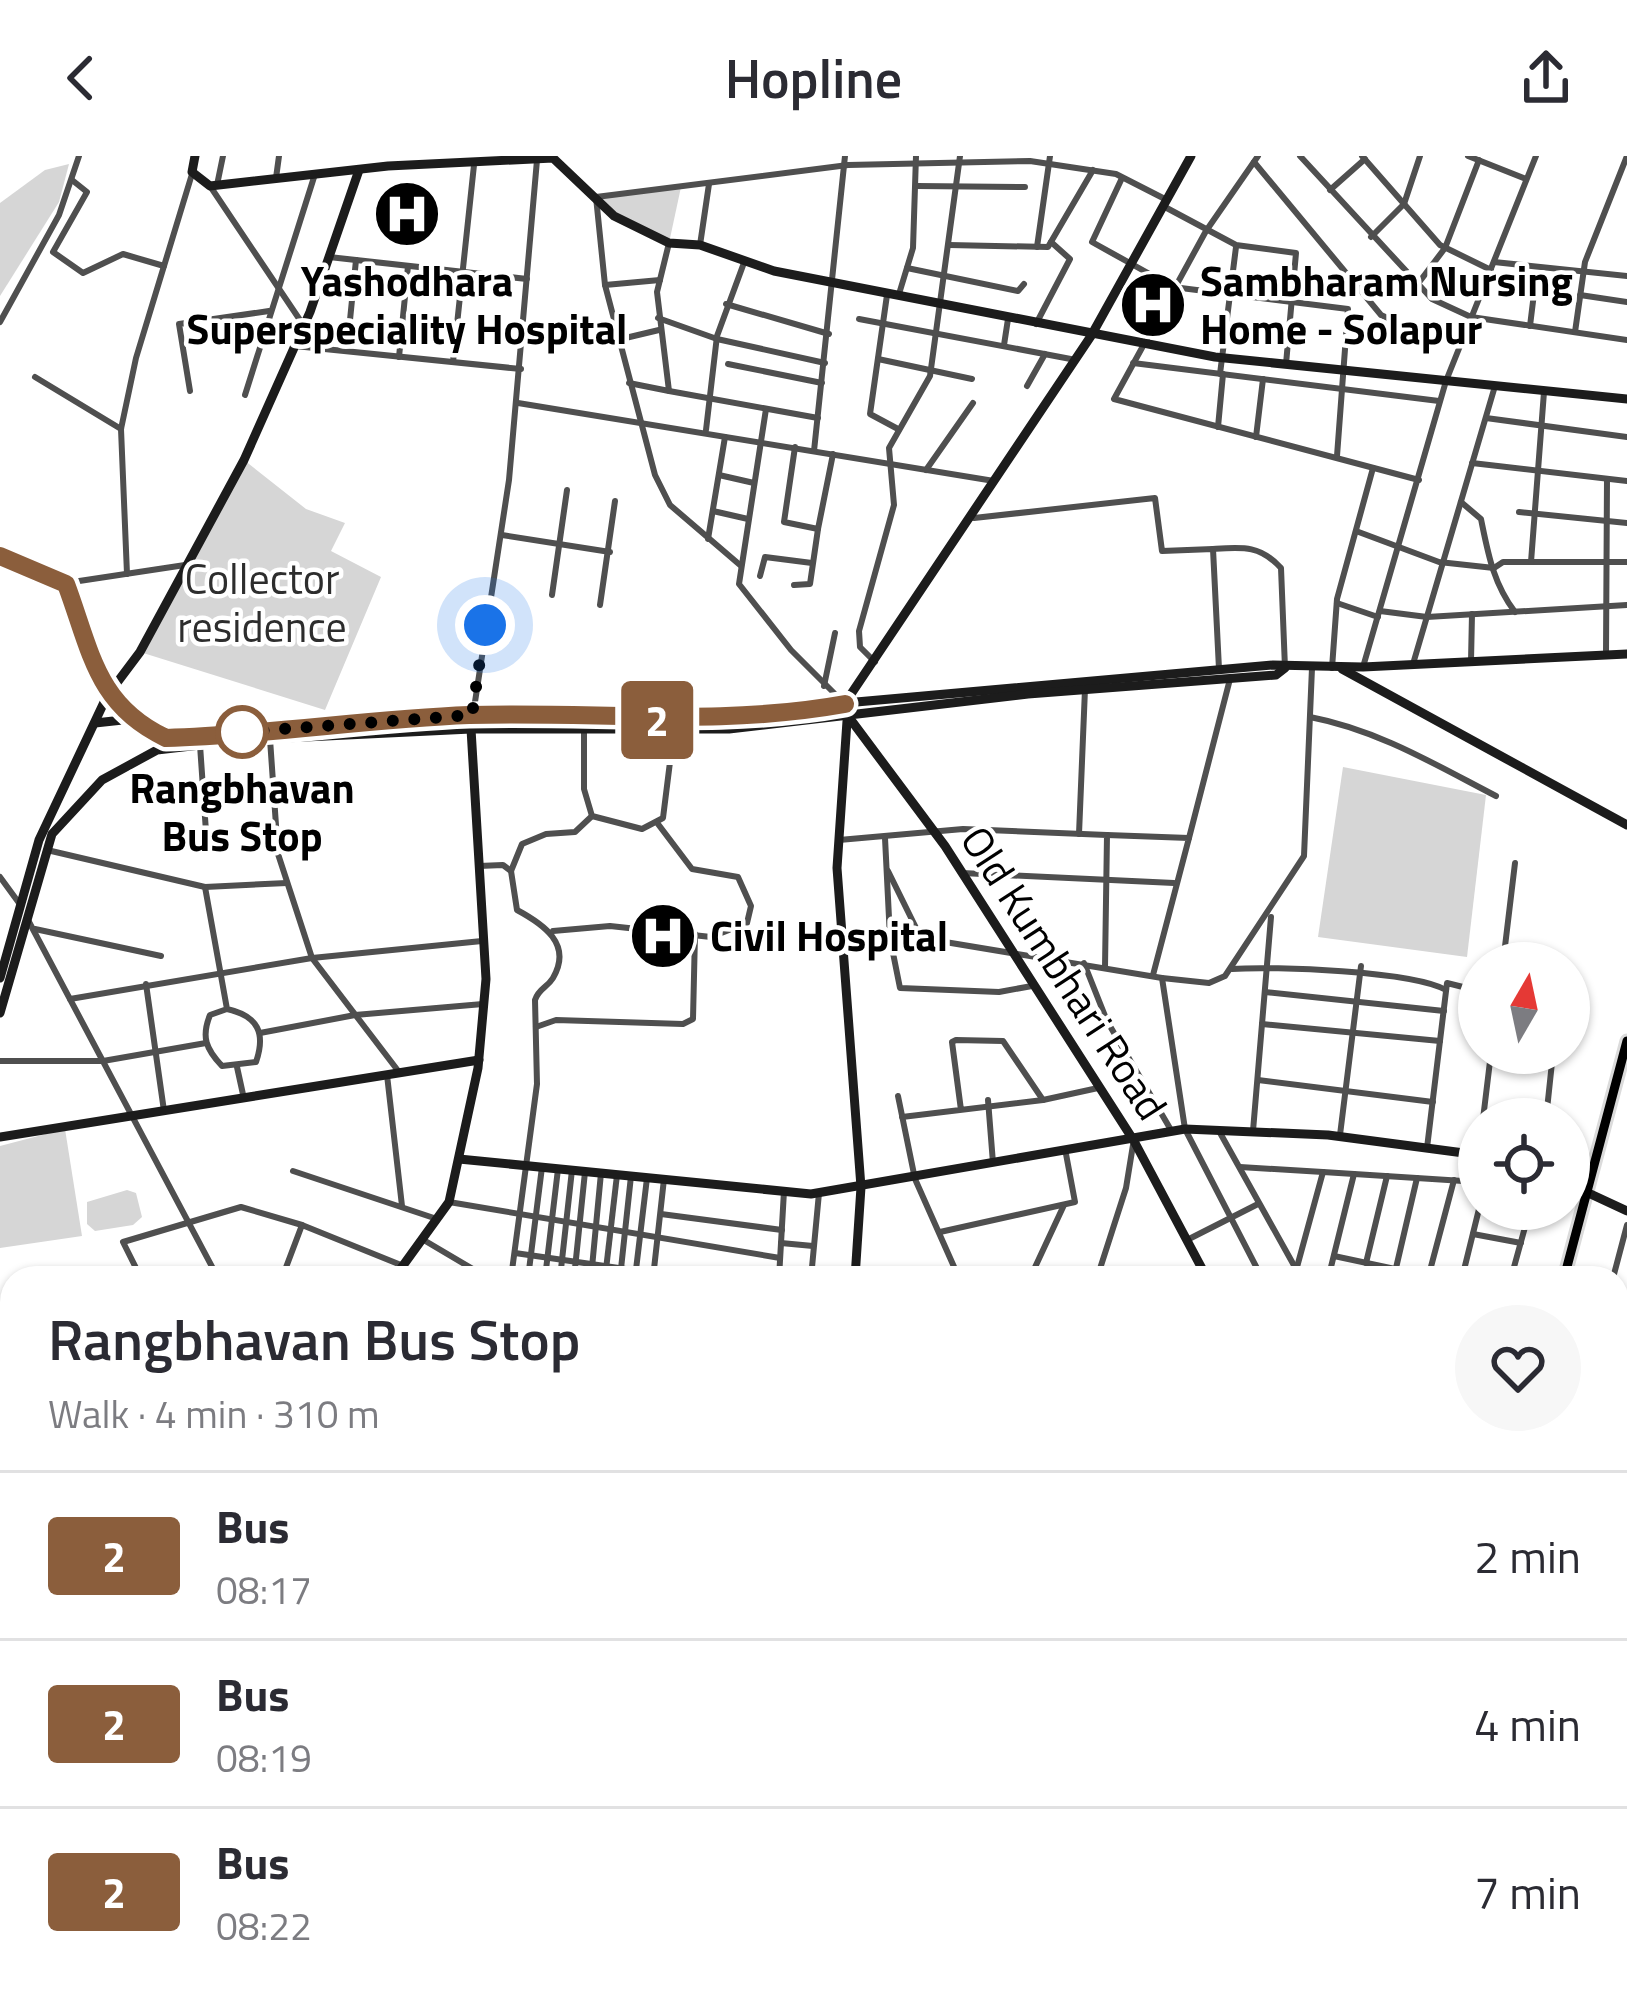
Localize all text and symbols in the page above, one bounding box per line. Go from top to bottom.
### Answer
text: Hopline [725,37,902,119]
icon: back [48,45,114,111]
icon: share [1513,45,1579,111]
hospital icon: Yashodhara Superspeciality Hospital [372,179,442,249]
place label: Yashodhara Superspeciality Hospital [187,248,627,360]
place label: Sambharam Nursing Home - Solapur [1200,248,1573,360]
hospital icon: Sambharam Nursing Home - Solapur [1118,270,1188,340]
park label: Collector residence [177,546,347,658]
your location [455,595,515,655]
line badge: 2 [618,681,696,759]
text: 2 [645,688,669,752]
marker: Rangbhavan Bus Stop [217,707,267,757]
place label: Rangbhavan Bus Stop [129,755,355,867]
street label: Old Kumbhari Road [946,813,1184,1132]
hospital icon: Civil Hospital [628,901,698,971]
place label: Civil Hospital [710,903,948,967]
north arrow [1458,942,1590,1074]
map controls [1458,942,1590,1230]
button: locate [1458,1098,1590,1230]
text: Rangbhavan Bus Stop [48,1295,580,1382]
button: heart [1455,1305,1581,1431]
text: Walk · 4 min · 310 m [48,1384,380,1443]
text: Bus [216,1492,290,1560]
text: 2 min [1474,1522,1581,1590]
text: 2 [102,1524,126,1588]
text: 08:17 [216,1560,312,1619]
text: Bus [216,1660,290,1728]
text: 4 min [1474,1690,1581,1758]
text: 2 [102,1692,126,1756]
text: 08:19 [216,1728,312,1787]
text: Bus [216,1828,290,1896]
text: 7 min [1474,1858,1581,1926]
text: 2 [102,1860,126,1924]
text: 08:22 [216,1896,312,1955]

